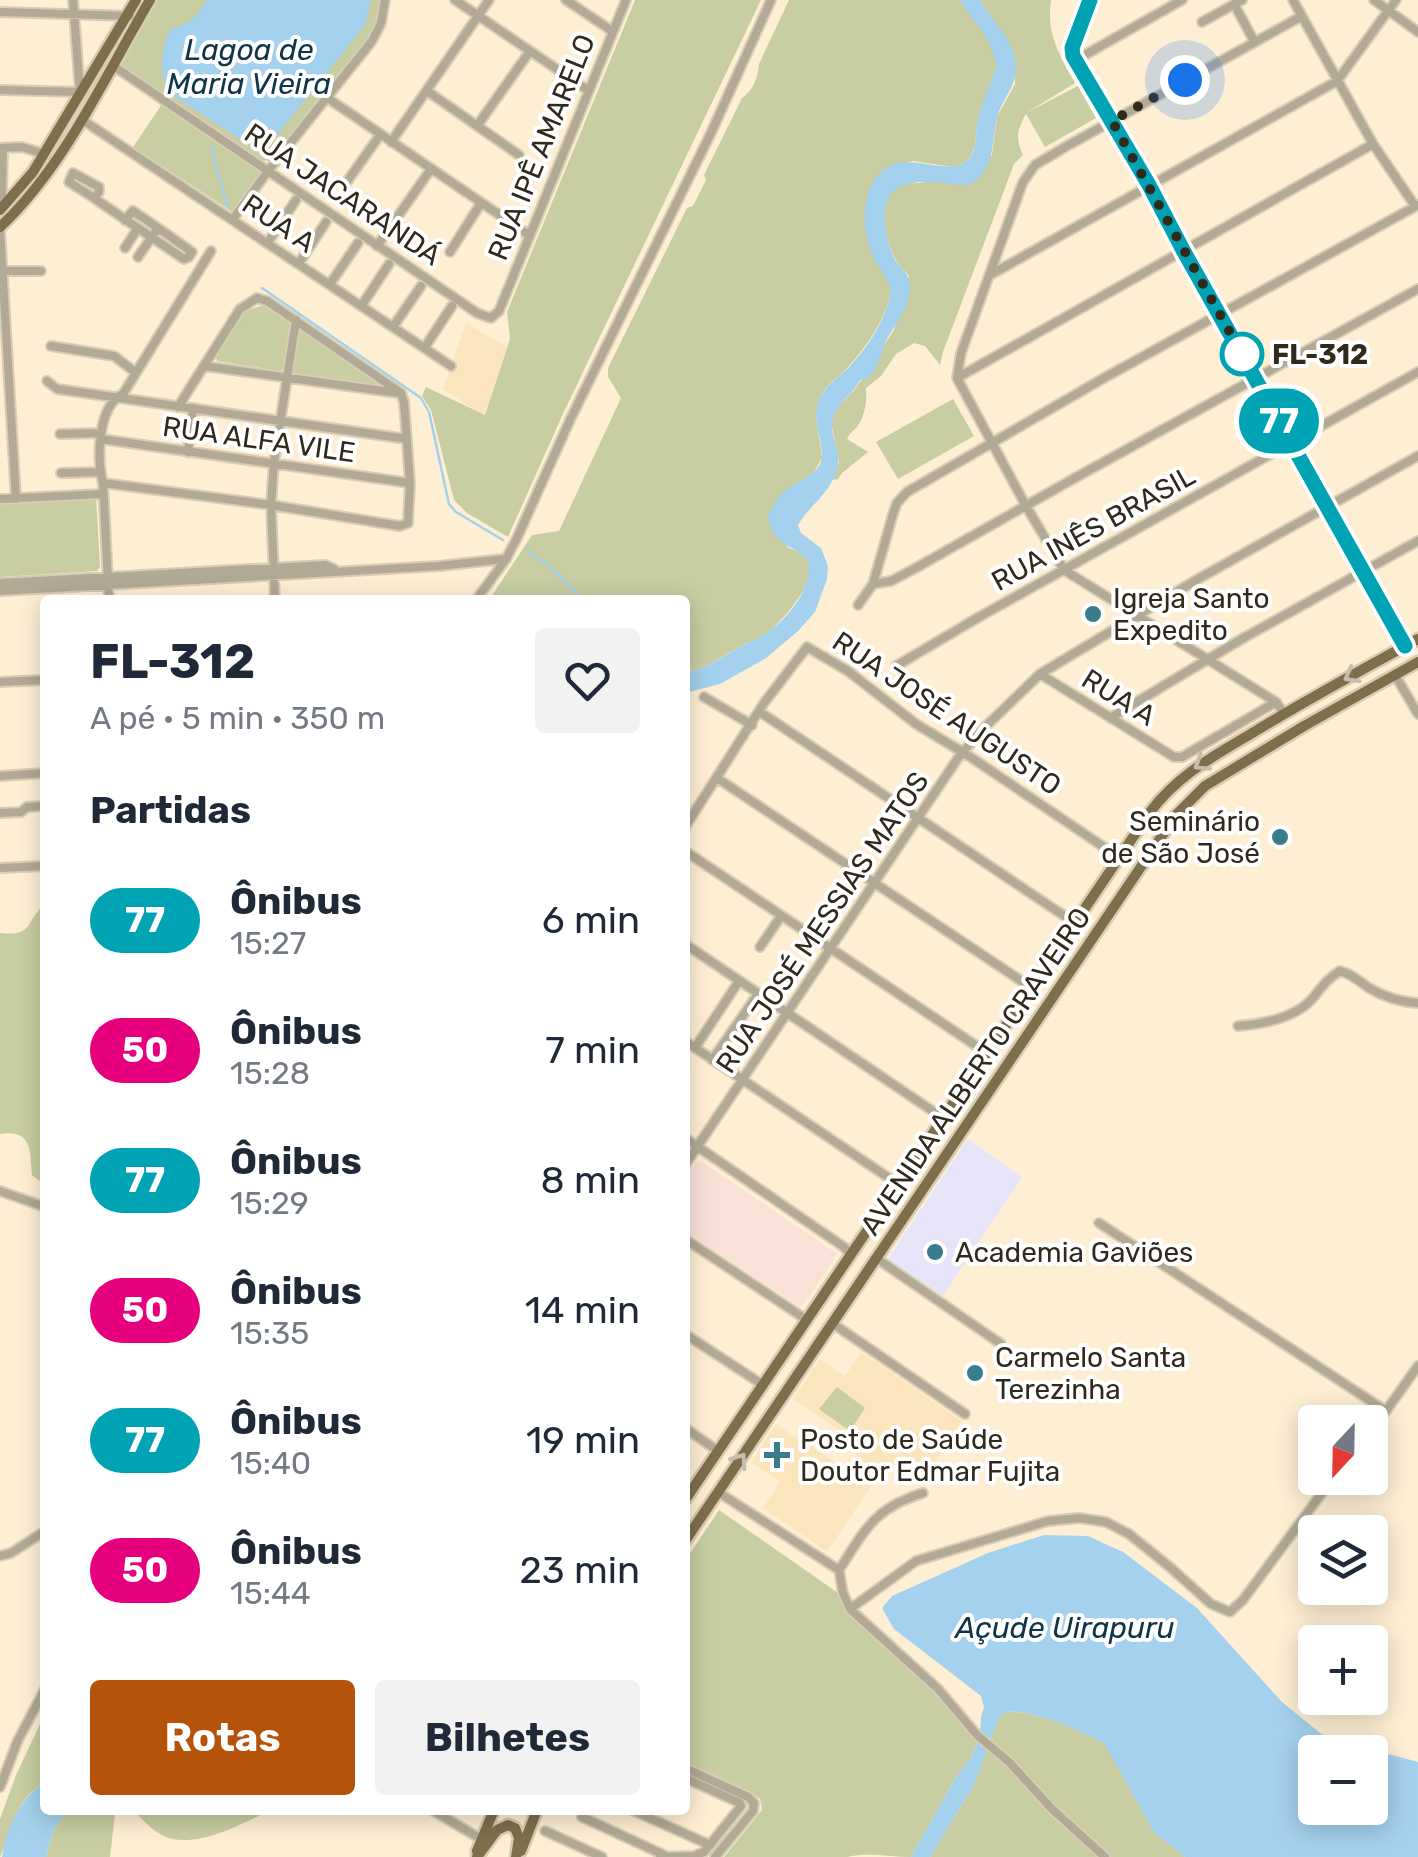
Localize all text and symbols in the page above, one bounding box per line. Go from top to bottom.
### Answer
street label: RUA IPÊ AMARELO [481,29,602,265]
water label: Lagoa de Maria Vieira [167,32,331,102]
your location [1160,55,1210,105]
street label: RUA JACARANDÁ [238,117,447,272]
street label: RUA A [236,187,322,260]
marker: FL-312 [1221,333,1263,375]
place label: FL-312 [1272,338,1368,371]
line badge: 77 [1234,388,1324,454]
text: 77 [1259,400,1299,442]
street label: RUA ALFA VILE [160,410,357,469]
street label: RUA INÊS BRASIL [986,459,1201,598]
place label: Igreja Santo Expedito [1113,582,1270,647]
marker: Igreja Santo Expedito [1082,603,1104,625]
street label: RUA JOSÉ AUGUSTO [826,625,1067,802]
button: heart [535,628,640,733]
text: FL-312 [90,633,255,690]
street label: RUA A [1076,662,1162,733]
one-way arrow [1344,664,1362,684]
text: A pé · 5 min · 350 m [90,699,385,737]
one-way arrow [1194,752,1212,771]
street label: RUA JOSÉ MESSIAS MATOS [709,766,936,1079]
text: Partidas [90,787,251,833]
place label: Seminário de São José [1101,805,1260,870]
marker: Seminário de São José [1269,826,1291,848]
text: Ônibus [230,878,362,924]
text: 6 min [542,897,640,943]
text: 77 [125,899,165,941]
street label: AVENIDA ALBERTO CRAVEIRO [853,901,1097,1241]
text: 15:27 [230,924,306,962]
text: Ônibus [230,1008,362,1054]
text: 7 min [545,1027,640,1073]
text: 50 [122,1029,168,1071]
text: 15:28 [230,1054,310,1092]
text: Ônibus [230,1138,362,1184]
text: 8 min [541,1157,640,1203]
text: 77 [125,1159,165,1201]
text: 15:29 [230,1184,309,1222]
place label: Academia Gaviões [955,1236,1193,1269]
marker: Academia Gaviões [924,1241,946,1263]
text: Ônibus [230,1268,362,1314]
text: 14 min [525,1287,640,1333]
text: 50 [122,1289,168,1331]
text: 15:35 [230,1314,309,1352]
place label: Carmelo Santa Terezinha [995,1341,1186,1406]
marker: Carmelo Santa Terezinha [964,1362,986,1384]
text: Ônibus [230,1398,362,1444]
north arrow [1298,1405,1388,1495]
map controls [1298,1405,1388,1825]
text: 19 min [526,1417,640,1463]
text: 77 [125,1419,165,1461]
place label: Posto de Saúde Doutor Edmar Fujita [800,1423,1060,1488]
marker: Posto de Saúde Doutor Edmar Fujita [764,1442,790,1468]
text: 15:40 [230,1444,311,1482]
one-way arrow [727,1453,746,1471]
button: layers [1298,1515,1388,1605]
text: Ônibus [230,1528,362,1574]
text: 23 min [520,1547,640,1593]
text: 50 [122,1549,168,1591]
text: 15:44 [230,1574,311,1612]
water label: Açude Uirapuru [953,1610,1175,1646]
button: + [1298,1625,1388,1715]
button: Rotas [90,1680,355,1795]
button: Bilhetes [375,1680,640,1795]
button: − [1298,1735,1388,1825]

